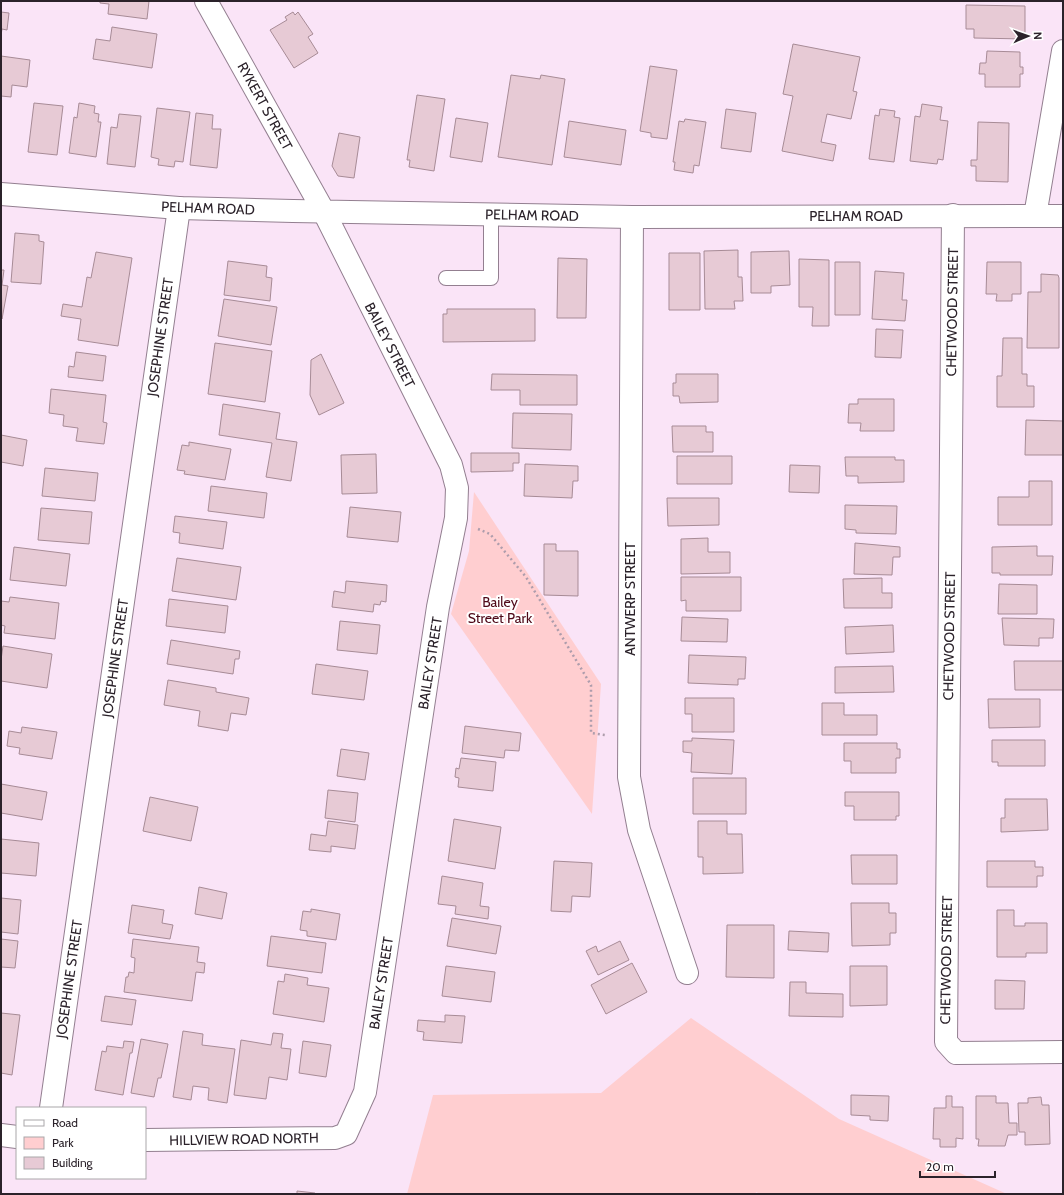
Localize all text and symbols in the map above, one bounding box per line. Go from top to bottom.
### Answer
north arrow [1008,16,1048,56]
text: N [1031,32,1045,40]
street label: RYKERT STREET [233,59,297,154]
street label: PELHAM ROAD [161,197,255,219]
street label: PELHAM ROAD [485,205,579,225]
street label: PELHAM ROAD [809,207,903,225]
street label: CHETWOOD STREET [942,247,962,377]
street label: JOSEPHINE STREET [143,276,177,398]
street label: BAILEY STREET [361,299,419,391]
street label: ANTWERP STREET [621,542,639,656]
street label: CHETWOOD STREET [939,571,959,701]
park label: Bailey Street Park [468,593,533,627]
street label: JOSEPHINE STREET [98,597,132,719]
street label: BAILEY STREET [414,615,446,711]
street label: CHETWOOD STREET [936,895,956,1025]
street label: JOSEPHINE STREET [52,918,86,1040]
street label: BAILEY STREET [365,935,397,1031]
legend [16,1107,146,1179]
text: Road [52,1115,78,1130]
street label: HILLVIEW ROAD NORTH [169,1129,319,1149]
text: Park [52,1135,74,1150]
scale bar [920,1153,995,1179]
text: Building [52,1155,94,1170]
text: 20 m [926,1159,954,1174]

